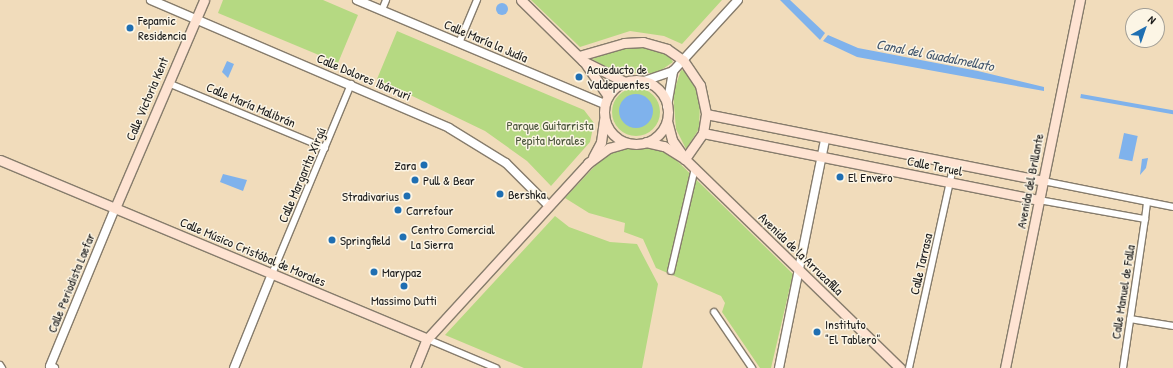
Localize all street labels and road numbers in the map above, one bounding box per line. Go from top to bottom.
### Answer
street label: Calle María la Judía [442,16,530,66]
street label: Calle Dolores Ibárruri [315,50,413,104]
street label: Calle Victoria Kent [122,55,172,143]
street label: Calle María Malibrán [204,79,298,131]
street label: Calle Margarita Xirgú [275,125,329,225]
street label: Avenida del Brillante [1013,132,1047,230]
street label: Calle Teruel [906,153,964,179]
street label: Avenida de la Arruzafilla [755,210,847,298]
street label: Calle Músico Cristóbal de Morales [178,214,328,290]
street label: Calle Periodista Laefar [44,231,98,335]
street label: Calle Tarrasa [906,232,936,296]
street label: Calle Manuel de Falla [1108,244,1138,340]

